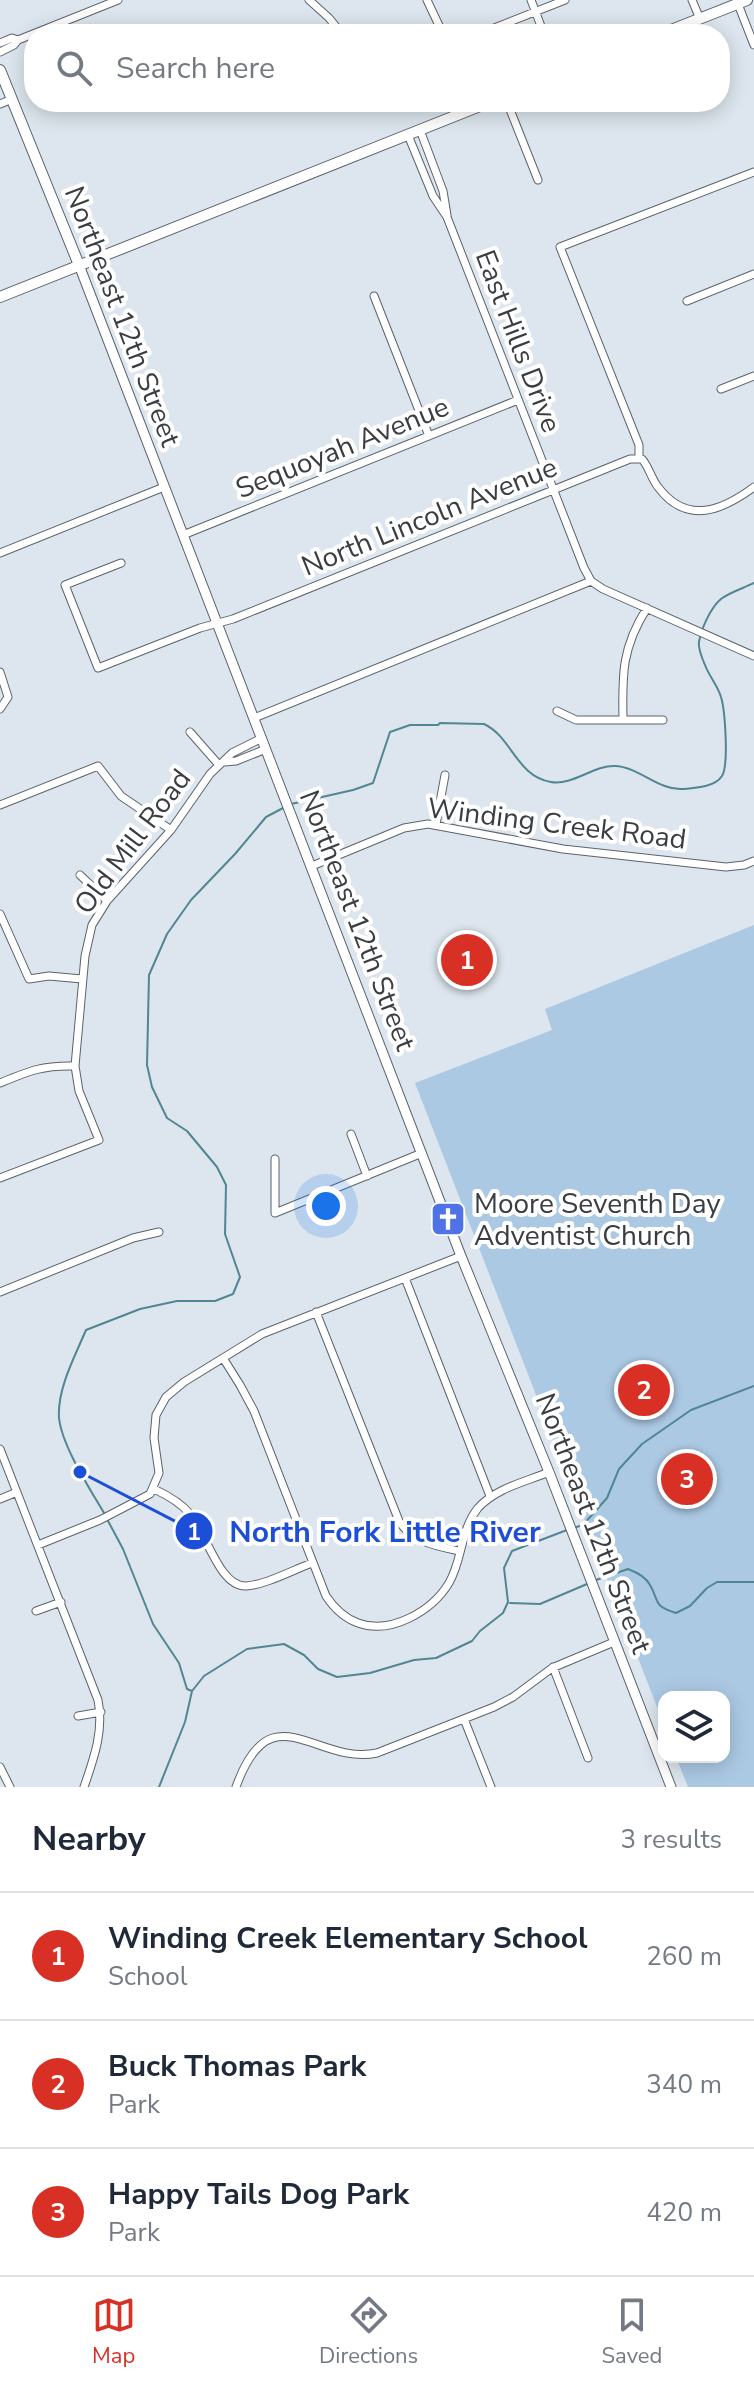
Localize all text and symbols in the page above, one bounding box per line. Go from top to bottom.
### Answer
search box [24,24,730,112]
icon: search [52,46,96,90]
text: Search here [116,48,275,89]
street label: Northeast 12th Street [55,181,189,452]
street label: East Hills Drive [466,245,570,438]
street label: Sequoyah Avenue [230,388,455,508]
street label: North Lincoln Avenue [296,448,563,586]
street label: Old Mill Road [66,761,200,922]
street label: Northeast 12th Street [290,785,424,1056]
street label: Winding Creek Road [425,789,688,859]
pin: 1 [441,930,493,990]
place label: Moore Seventh Day Adventist Church [474,1185,721,1255]
your location [306,1186,346,1226]
church icon: Moore Seventh Day Adventist Church [429,1200,467,1238]
pin: 2 [618,1360,670,1420]
street label: Northeast 12th Street [529,1388,659,1658]
pin: 3 [661,1449,713,1509]
callout: North Fork Little River [174,1504,557,1558]
text: North Fork Little River [229,1512,541,1553]
text: 1 [187,1516,201,1548]
map controls [658,1691,730,1763]
button: layers [658,1691,730,1763]
text: Nearby [32,1816,146,1862]
text: 3 results [621,1822,722,1857]
text: Winding Creek Elementary School [108,1918,588,1959]
text: 1 [50,1939,66,1974]
text: 260 m [646,1939,722,1974]
text: School [108,1959,187,1994]
text: Buck Thomas Park [108,2046,366,2087]
text: 2 [50,2067,66,2102]
text: 340 m [646,2067,722,2102]
text: Park [108,2087,160,2122]
text: Happy Tails Dog Park [108,2174,409,2215]
text: 3 [50,2195,66,2230]
text: 420 m [646,2195,722,2230]
text: Park [108,2215,160,2250]
tab: Map [92,2293,136,2371]
tab: Directions [319,2293,418,2371]
tab: Saved [602,2293,662,2371]

